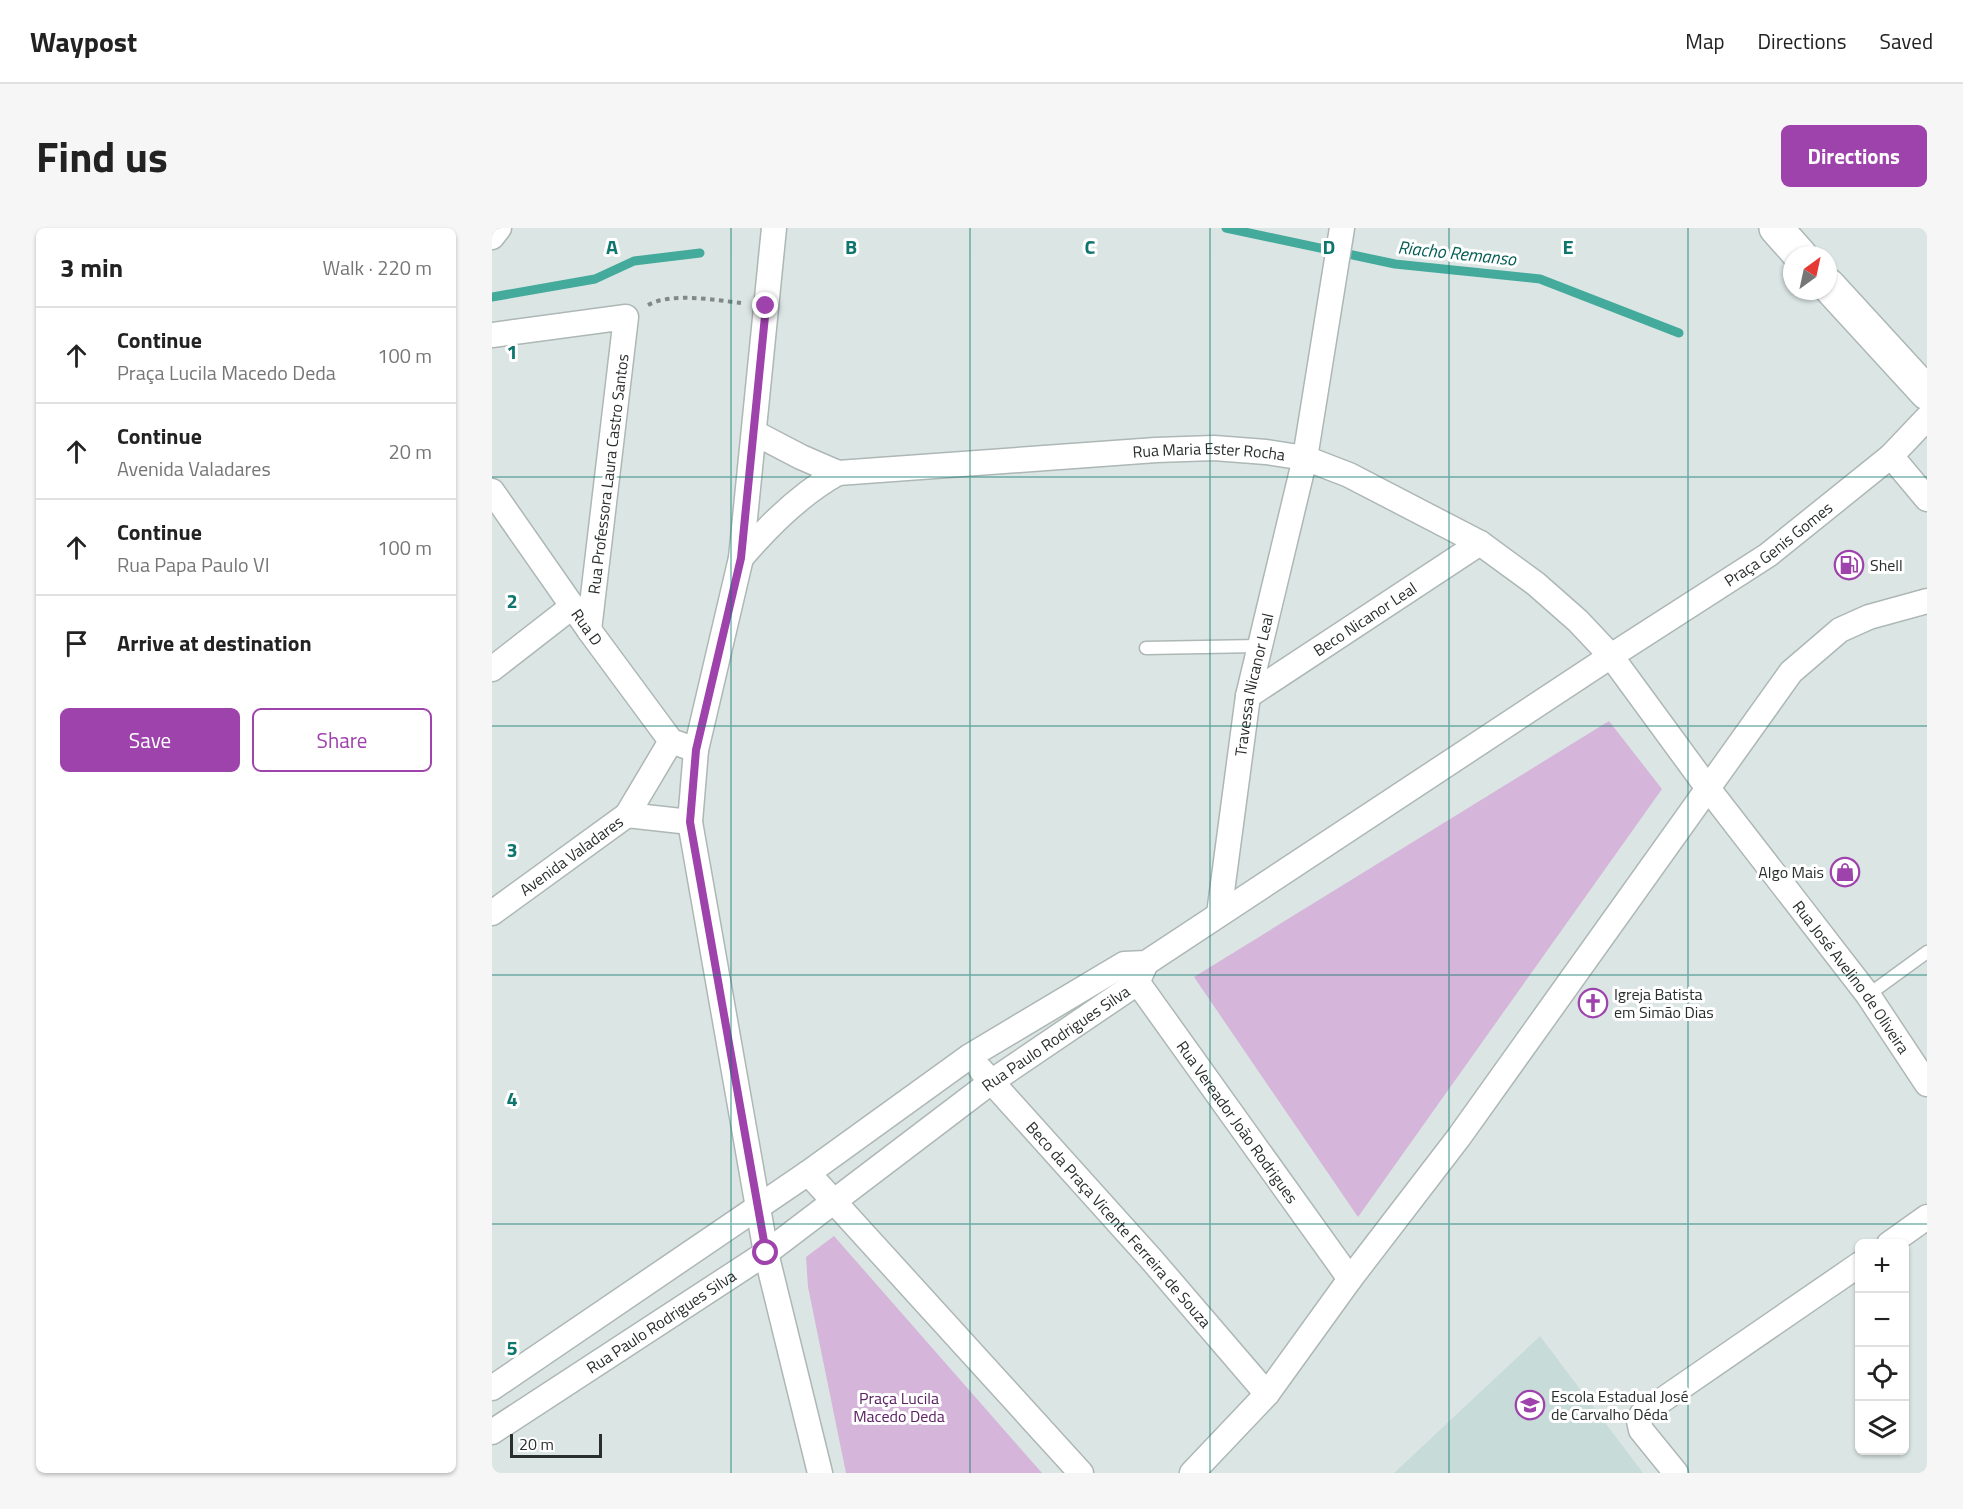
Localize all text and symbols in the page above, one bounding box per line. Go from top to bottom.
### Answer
text: Waypost [30,20,137,63]
text: Map [1685,25,1725,57]
text: Directions [1758,25,1847,57]
text: Saved [1880,25,1933,57]
text: Find us [36,124,168,188]
button: Directions [1781,125,1927,187]
text: A [606,231,618,262]
text: B [845,231,857,262]
text: C [1085,231,1096,262]
text: D [1323,231,1335,262]
text: E [1562,231,1574,262]
water label: Riacho Remanso [1396,233,1519,273]
north arrow [1783,246,1837,300]
text: 3 min [60,248,123,287]
text: Walk · 220 m [323,252,432,283]
route end [752,292,778,318]
text: Continue [117,323,202,357]
text: 1 [506,336,518,367]
icon: ahead [60,339,93,372]
text: 100 m [377,340,432,371]
street label: Rua Professora Laura Castro Santos [581,352,635,596]
text: Praça Lucila Macedo Deda [117,357,336,388]
text: Continue [117,419,202,453]
icon: ahead [60,435,93,468]
text: 20 m [388,436,432,467]
street label: Rua Maria Ester Rocha [1132,436,1287,467]
text: Avenida Valadares [117,453,271,484]
street label: Praça Genis Gomes [1719,496,1838,592]
text: Continue [117,515,202,549]
icon: ahead [60,531,93,564]
text: 100 m [377,532,432,563]
text: Rua Papa Paulo VI [117,549,270,580]
fuel station icon: Shell [1833,549,1865,581]
place label: Shell [1870,553,1903,577]
street label: Beco Nicanor Leal [1308,576,1421,662]
text: 2 [506,585,518,616]
street label: Rua D [566,604,609,650]
street label: Travessa Nicanor Leal [1228,611,1279,758]
text: Arrive at destination [117,626,312,660]
icon: arrive [60,627,93,660]
button: Save [60,708,240,772]
button: Share [252,708,432,772]
street label: Avenida Valadares [514,810,628,901]
text: 3 [506,834,518,865]
shop icon: Algo Mais [1829,856,1861,888]
place label: Algo Mais [1758,860,1824,884]
street label: Rua José Avelino de Oliveira [1787,895,1916,1059]
street label: Rua Paulo Rodrigues Silva [976,979,1135,1097]
place label: Igreja Batista em Simão Dias [1614,982,1714,1024]
church icon: Igreja Batista em Simão Dias [1577,987,1609,1019]
street label: Rua Vereador João Rodrigues [1171,1035,1304,1208]
text: 4 [506,1083,518,1114]
street label: Beco da Praça Vicente Ferreira de Souza [1021,1116,1217,1333]
route start [752,1239,778,1265]
map controls [1855,1239,1909,1455]
button: + [1855,1239,1909,1293]
street label: Rua Paulo Rodrigues Silva [581,1264,741,1379]
button: − [1855,1293,1909,1347]
text: 5 [506,1332,518,1363]
button: locate [1855,1347,1909,1401]
place label: Escola Estadual José de Carvalho Déda [1551,1384,1688,1426]
park label: Praça Lucila Macedo Deda [853,1386,945,1428]
school or university icon: Escola Estadual José de Carvalho Déda [1514,1389,1546,1421]
button: layers [1855,1401,1909,1455]
scale bar [510,1431,602,1458]
text: 20 m [519,1432,554,1456]

